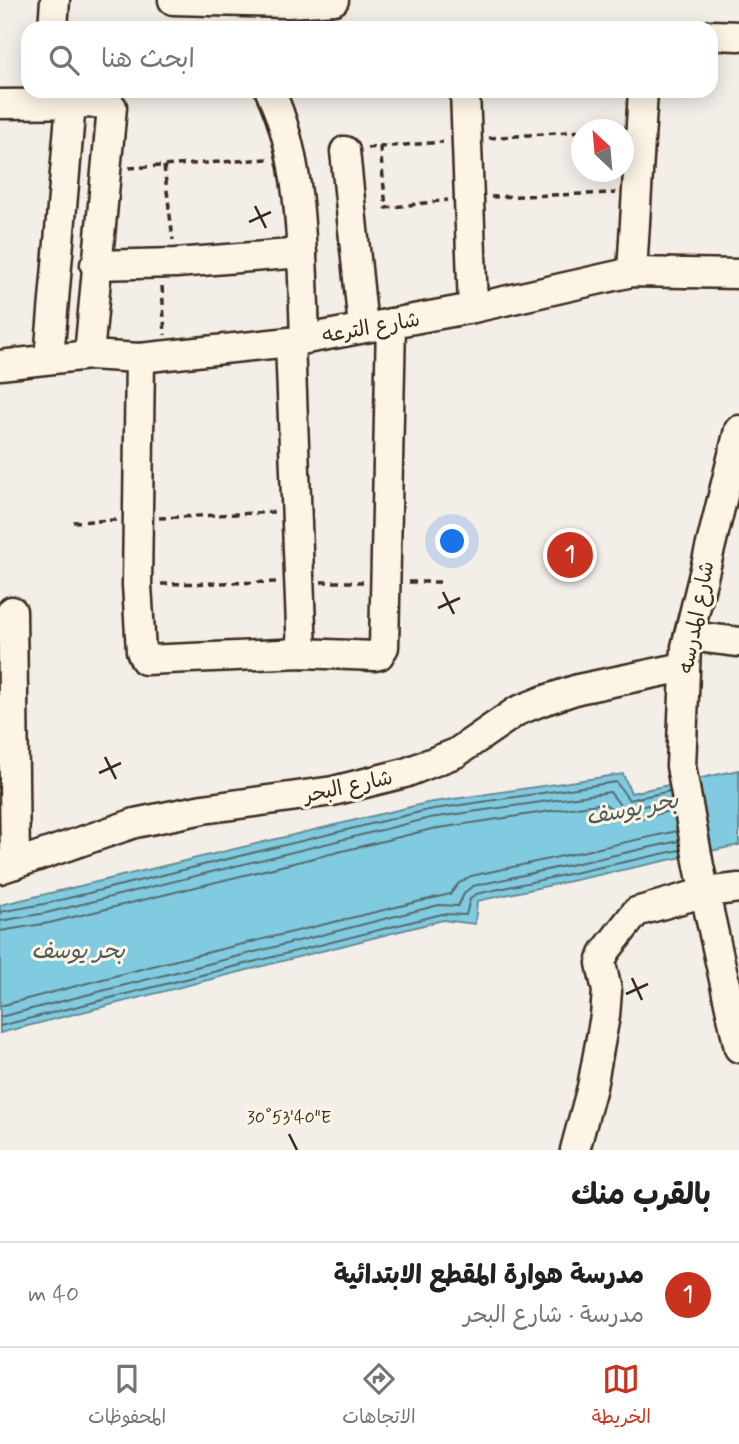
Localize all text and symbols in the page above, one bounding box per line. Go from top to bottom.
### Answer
search box [21,21,718,98]
icon: search [45,41,83,79]
text: ابحث هنا [101,43,195,77]
north arrow [571,119,634,182]
street label: شارع الترعه [320,306,422,350]
your location [435,524,469,558]
pin: 1 [547,529,593,581]
street label: شارع المدرسه [672,559,722,676]
street label: شارع البحر [299,764,395,810]
water label: بحر يوسف [584,786,682,834]
water label: بحر يوسف [31,937,126,967]
text: 30°53'40"E [247,1106,331,1130]
text: بالقرب منك [571,1176,711,1215]
text: مدرسة هوارة المقطع اﻻبتدائية [334,1259,644,1293]
text: 40 m [28,1280,79,1310]
text: 1 [683,1280,693,1310]
text: مدرسة · شارع البحر [463,1301,644,1331]
tab: المحفوظات [88,1360,166,1433]
tab: الاتجاهات [342,1360,416,1433]
tab: الخريطة [592,1360,651,1433]

